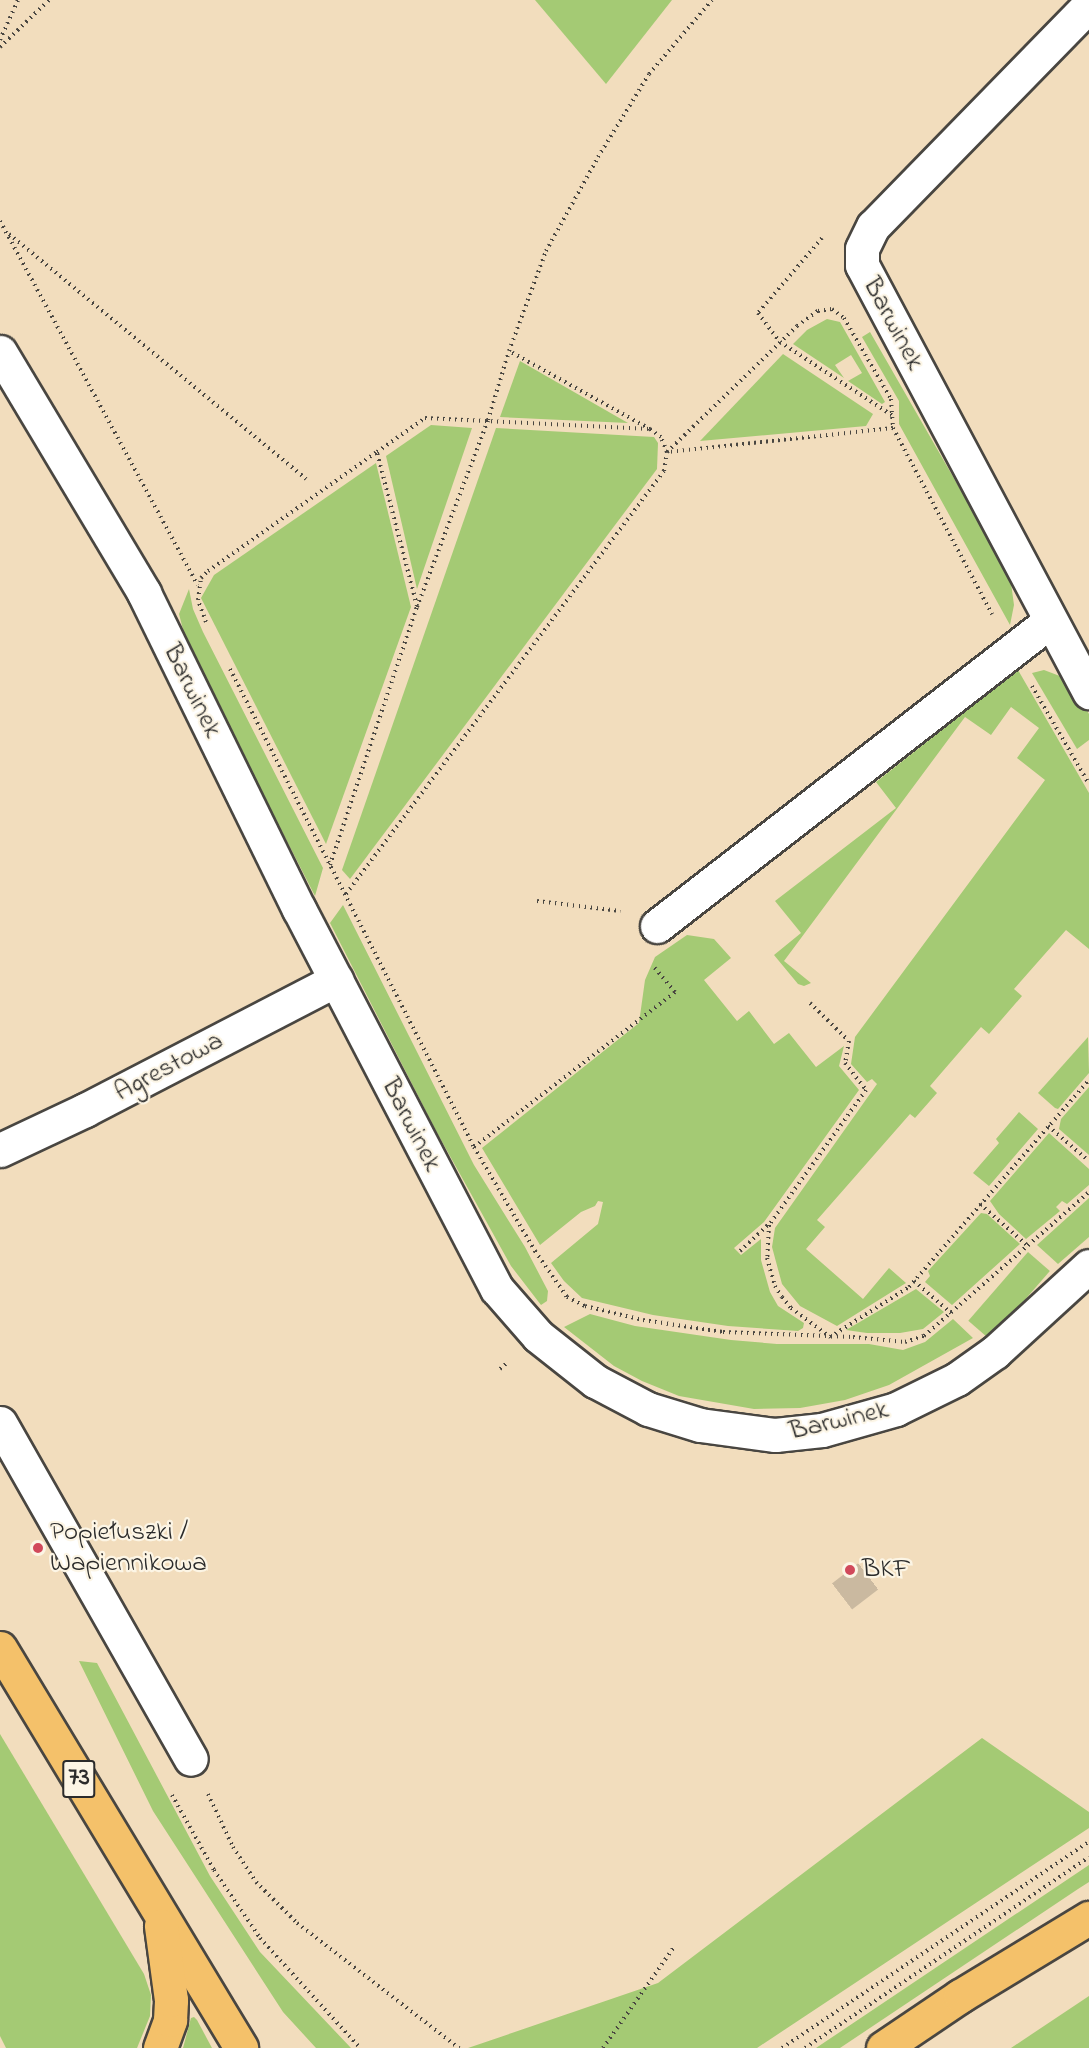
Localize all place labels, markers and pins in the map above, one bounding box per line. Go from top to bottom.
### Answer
place label: Popiełuszki / Wapiennikowa [50,1516,207,1579]
marker: Popiełuszki / Wapiennikowa [31,1541,45,1555]
place label: BKF [862,1554,911,1586]
marker: BKF [843,1563,857,1577]

